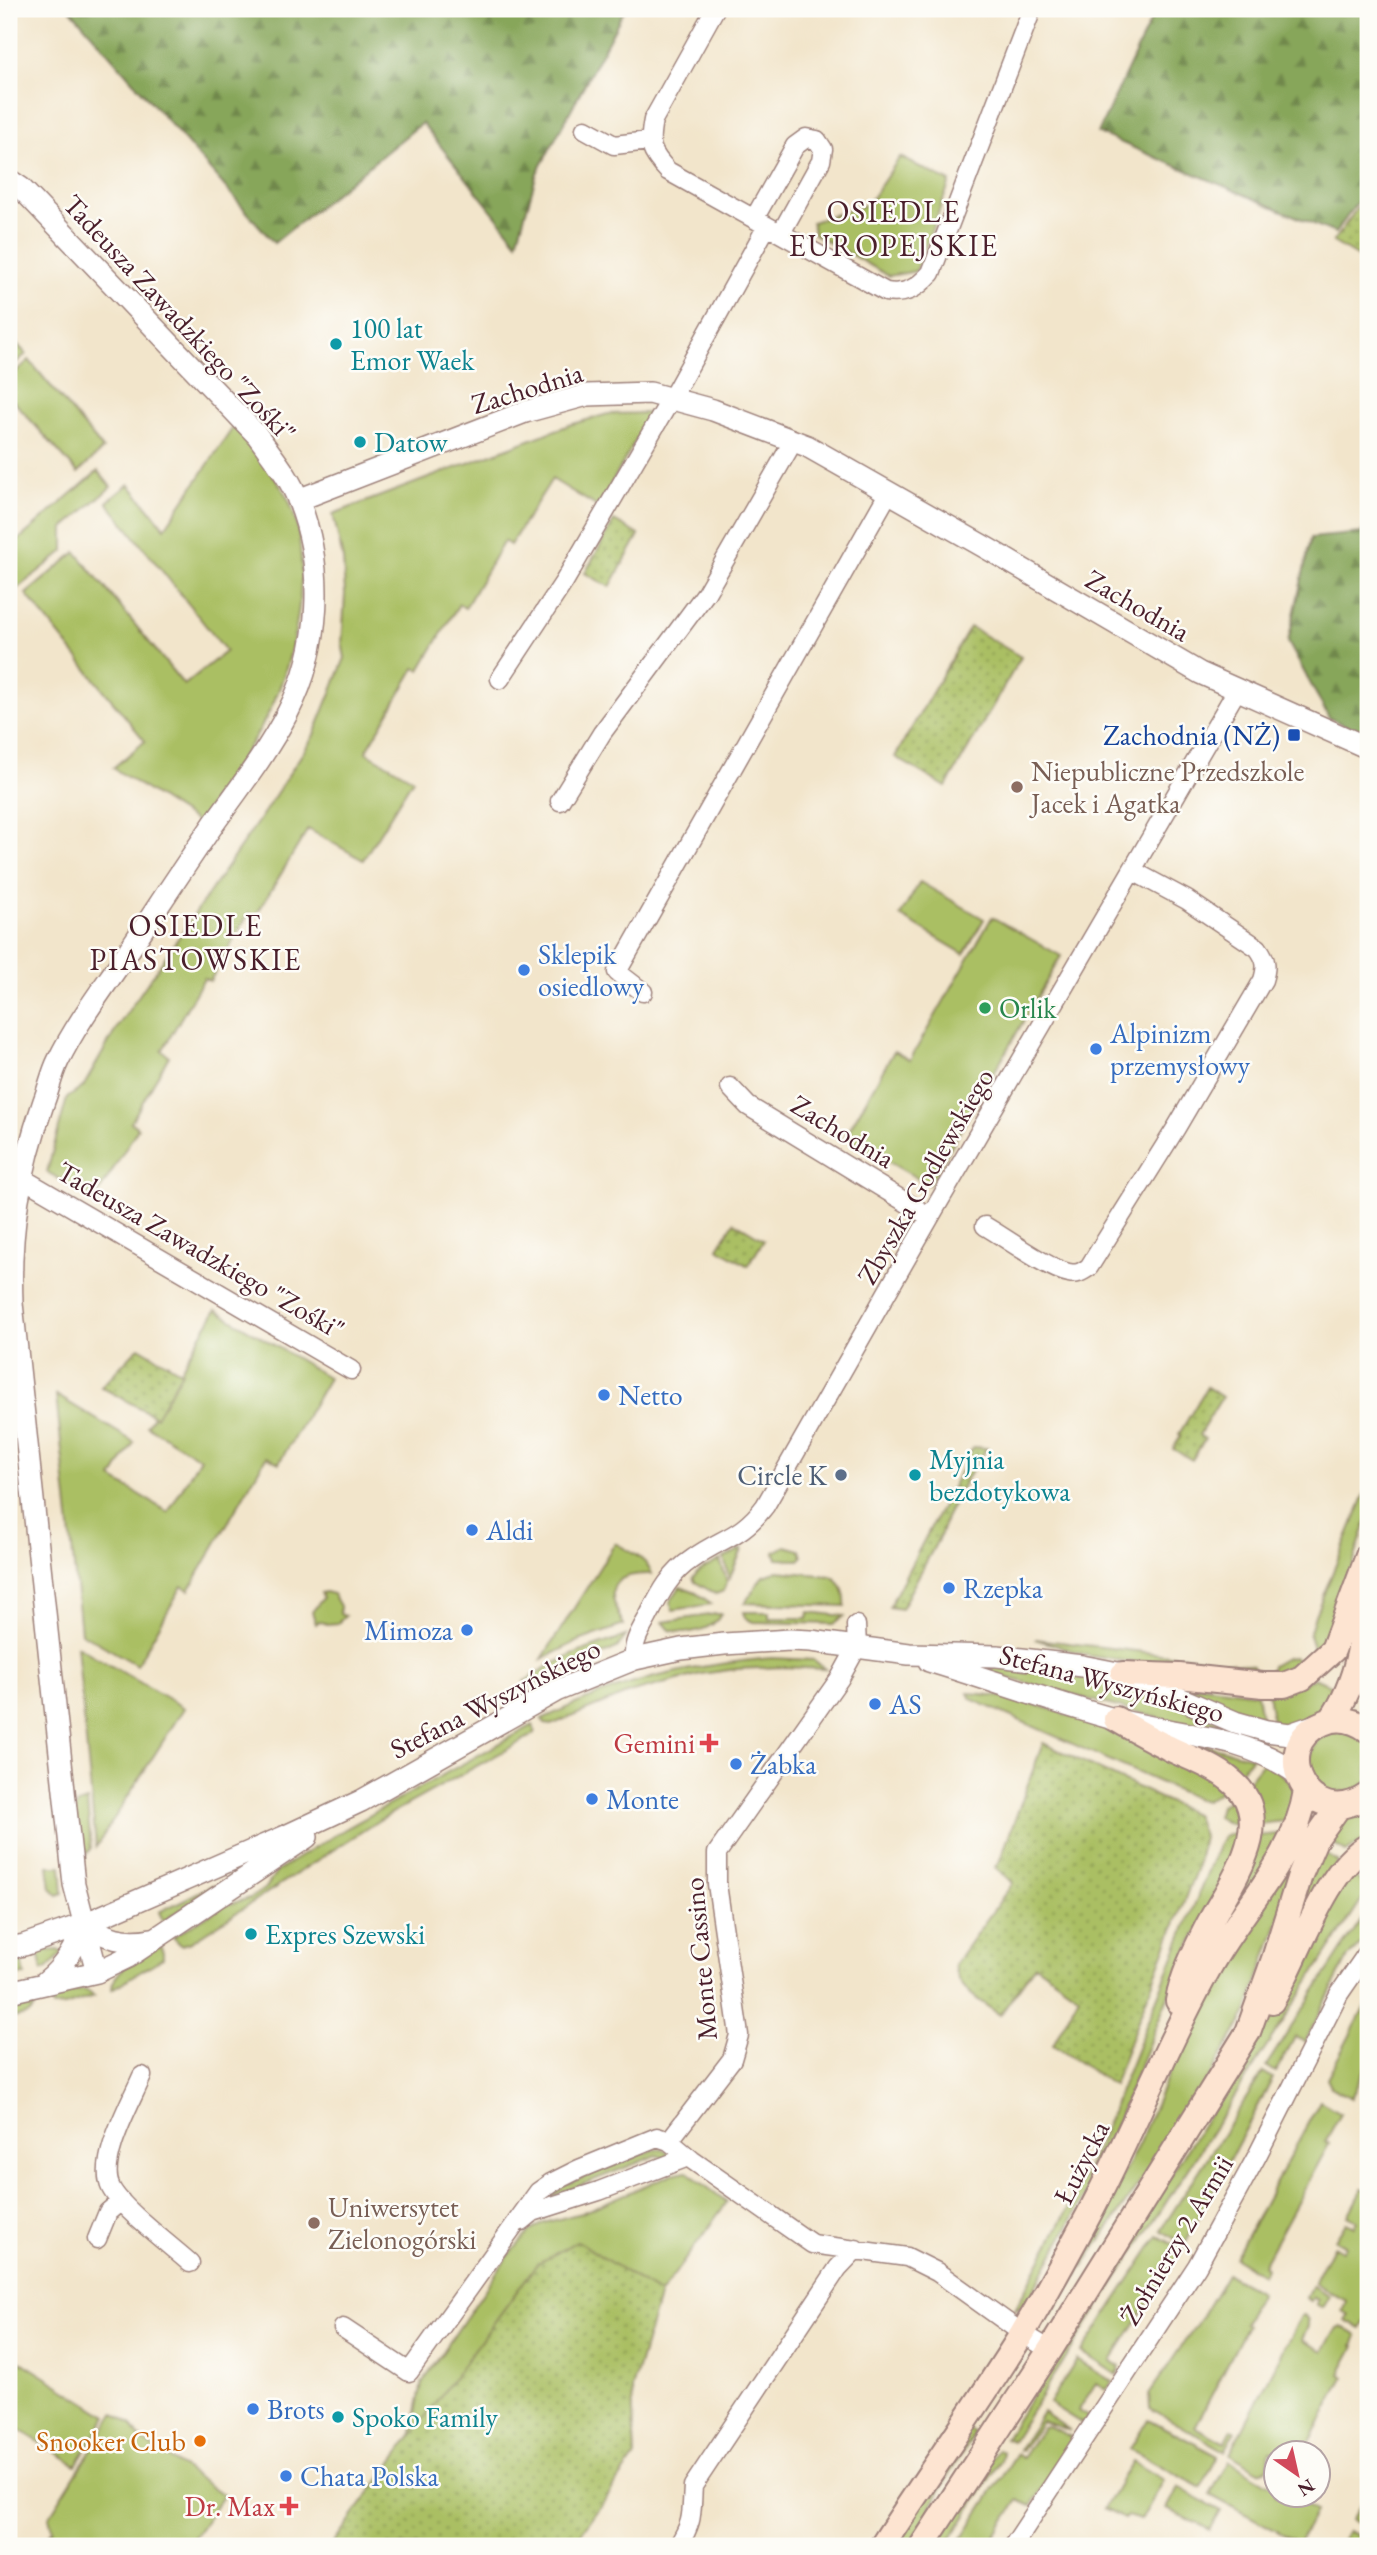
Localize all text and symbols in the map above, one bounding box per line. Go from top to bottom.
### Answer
street label: Tadeusza Zawadzkiego "Zośki" [56,186,304,450]
district label: OSIEDLE EUROPEJSKIE [789,192,999,265]
place label: 100 lat Emor Waek [350,310,475,378]
marker: 100 lat Emor Waek [328,336,344,352]
street label: Zachodnia [467,354,588,422]
place label: Datow [374,424,449,460]
marker: Datow [352,434,368,450]
street label: Zachodnia [1079,561,1197,650]
place label: Zachodnia (NŻ) [1103,717,1280,753]
marker: Zachodnia (NŻ) [1286,727,1302,743]
place label: Niepubliczne Przedszkole Jacek i Agatka [1029,753,1304,821]
marker: Niepubliczne Przedszkole Jacek i Agatka [1009,779,1025,795]
district label: OSIEDLE PIASTOWSKIE [90,906,302,979]
place label: Sklepik osiedlowy [538,936,645,1004]
marker: Sklepik osiedlowy [516,962,532,978]
place label: Orlik [999,990,1057,1026]
marker: Orlik [977,1000,993,1016]
place label: Alpinizm przemysłowy [1109,1015,1251,1083]
marker: Alpinizm przemysłowy [1088,1041,1104,1057]
street label: Zbyszka Godlewskiego [849,1062,1001,1290]
street label: Zachodnia [785,1086,902,1176]
street label: Tadeusza Zawadzkiego "Zośki" [51,1153,351,1347]
place label: Netto [618,1377,683,1413]
marker: Netto [596,1387,612,1403]
place label: Myjnia bezdotykowa [929,1441,1071,1509]
place label: Circle K [737,1457,828,1493]
marker: Circle K [833,1467,849,1483]
marker: Myjnia bezdotykowa [907,1467,923,1483]
place label: Aldi [485,1512,533,1548]
marker: Aldi [464,1522,480,1538]
place label: Rzepka [963,1570,1044,1606]
marker: Rzepka [941,1580,957,1596]
place label: Mimoza [364,1612,454,1648]
marker: Mimoza [459,1622,475,1638]
street label: Stefana Wyszyńskiego [384,1629,606,1767]
street label: Stefana Wyszyńskiego [996,1636,1228,1730]
place label: AS [888,1686,921,1722]
marker: AS [867,1696,883,1712]
place label: Gemini [613,1725,695,1761]
marker: Gemini [701,1735,717,1751]
place label: Żabka [750,1746,817,1782]
marker: Żabka [728,1756,744,1772]
place label: Monte [606,1781,679,1817]
marker: Monte [584,1791,600,1807]
street label: Monte Cassino [675,1876,725,2042]
place label: Expres Szewski [265,1916,425,1952]
marker: Expres Szewski [243,1926,259,1942]
street label: Łużycka [1045,2113,1118,2210]
street label: Żołnierzy 2 Armii [1111,2148,1241,2331]
place label: Uniwersytet Zielonogórski [328,2189,476,2257]
marker: Uniwersytet Zielonogórski [306,2215,322,2231]
place label: Brots [267,2391,324,2427]
place label: Spoko Family [352,2399,499,2435]
marker: Brots [245,2401,261,2417]
marker: Spoko Family [330,2409,346,2425]
place label: Snooker Club [36,2423,186,2459]
marker: Snooker Club [192,2433,208,2449]
north arrow [1262,2440,1332,2510]
place label: Chata Polska [300,2458,439,2494]
marker: Chata Polska [278,2468,294,2484]
text: N [1292,2473,1320,2503]
place label: Dr. Max [185,2488,275,2524]
marker: Dr. Max [281,2498,297,2514]

